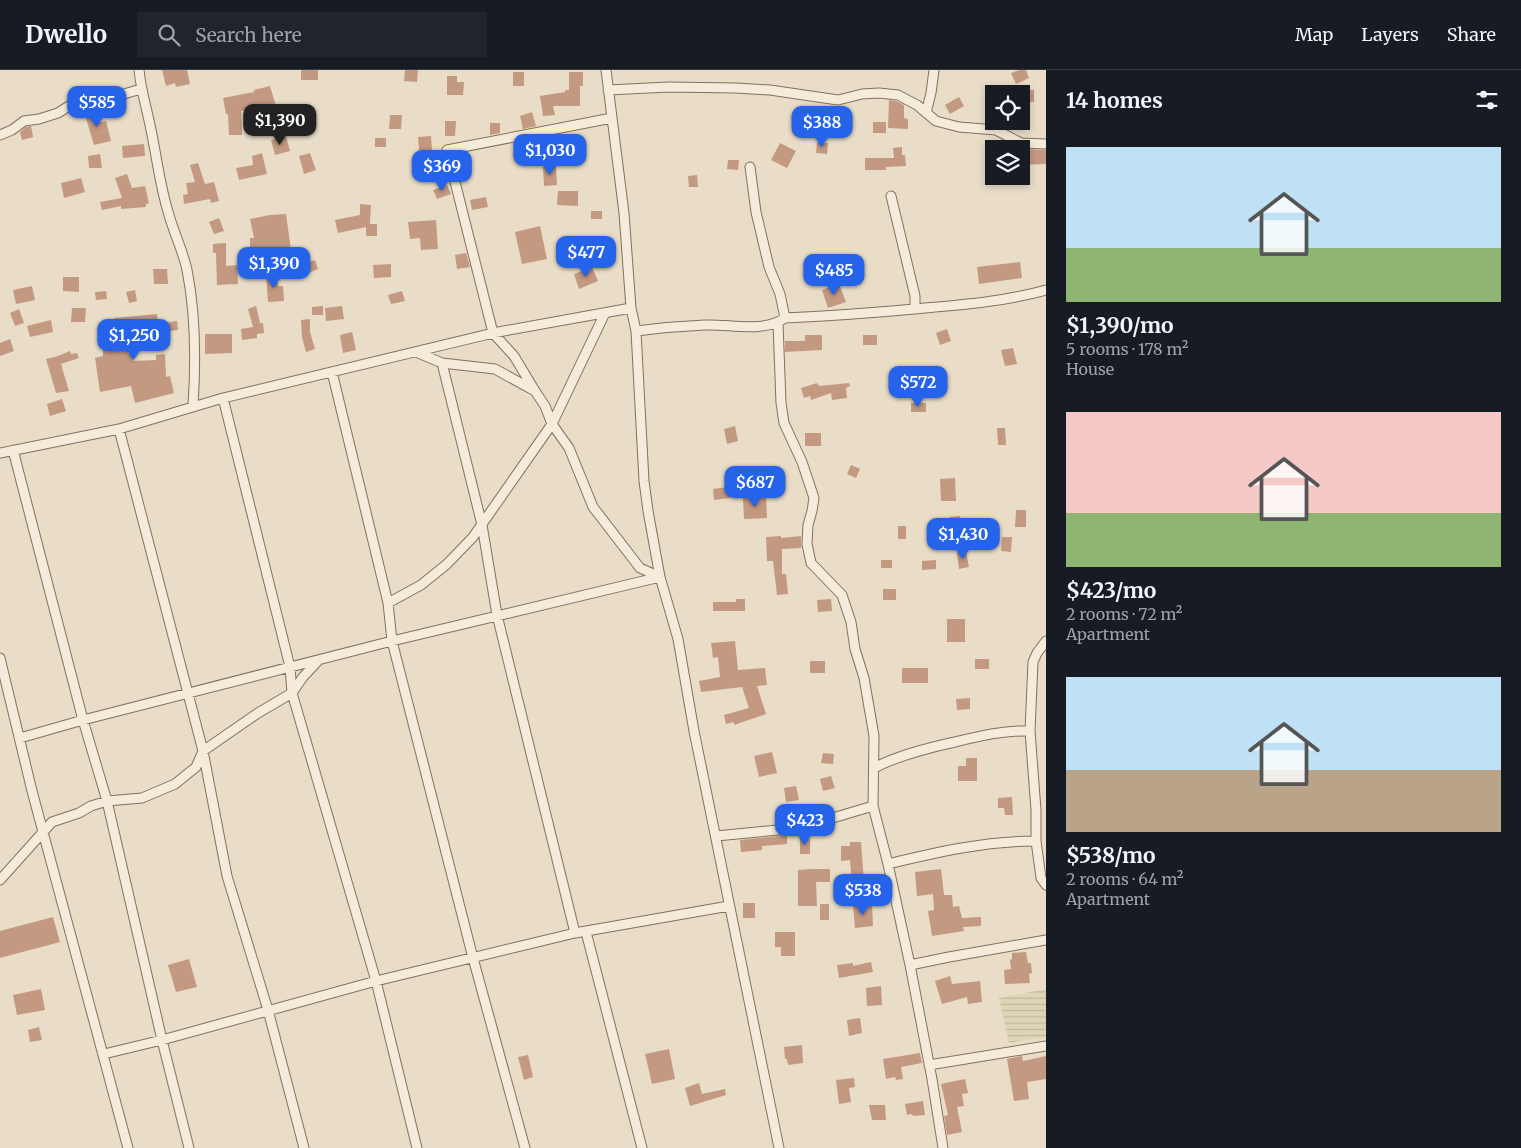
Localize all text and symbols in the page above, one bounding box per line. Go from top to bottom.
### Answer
search box [137,12,487,57]
text: Dwello [25,19,107,50]
icon: search [155,21,183,49]
text: Search here [195,23,302,47]
text: Map [1295,23,1333,46]
text: Layers [1361,23,1419,46]
text: Share [1447,23,1496,46]
pin: $585 [67,85,127,128]
map controls [985,85,1030,185]
button: locate [985,85,1030,130]
icon: filters [1473,86,1501,114]
text: 14 homes [1066,87,1163,114]
text: $585 [78,92,116,112]
pin: $1,390 [239,104,321,146]
pin: $388 [792,106,852,148]
text: $1,390 [254,110,306,130]
text: $388 [803,112,841,132]
pin: $1,030 [509,134,591,176]
text: $1,030 [524,140,576,160]
button: layers [985,140,1030,185]
pin: $369 [412,150,472,192]
text: $369 [423,156,461,176]
icon: home [1239,179,1329,269]
pin: $477 [556,236,616,278]
text: $477 [567,242,605,262]
pin: $1,390 [233,246,315,289]
text: $1,390 [248,253,300,273]
pin: $485 [804,254,864,296]
text: $485 [814,260,854,280]
text: $1,390/mo [1066,312,1174,339]
pin: $1,250 [93,318,175,361]
text: $1,250 [108,325,160,345]
text: 5 rooms · 178 m² [1066,339,1188,359]
text: House [1066,359,1114,379]
pin: $572 [888,366,948,408]
text: $572 [899,372,937,392]
icon: home [1239,444,1329,534]
pin: $687 [725,466,785,508]
text: $687 [735,472,775,492]
pin: $1,430 [922,518,1004,560]
text: $1,430 [938,524,988,544]
text: $423/mo [1066,577,1156,604]
text: 2 rooms · 72 m² [1066,604,1182,624]
text: Apartment [1066,624,1150,644]
icon: home [1239,709,1329,799]
pin: $423 [775,804,835,846]
text: $423 [786,810,824,830]
text: $538/mo [1066,842,1156,869]
text: 2 rooms · 64 m² [1066,869,1184,889]
pin: $538 [833,874,893,916]
text: $538 [844,880,882,900]
text: Apartment [1066,889,1150,909]

